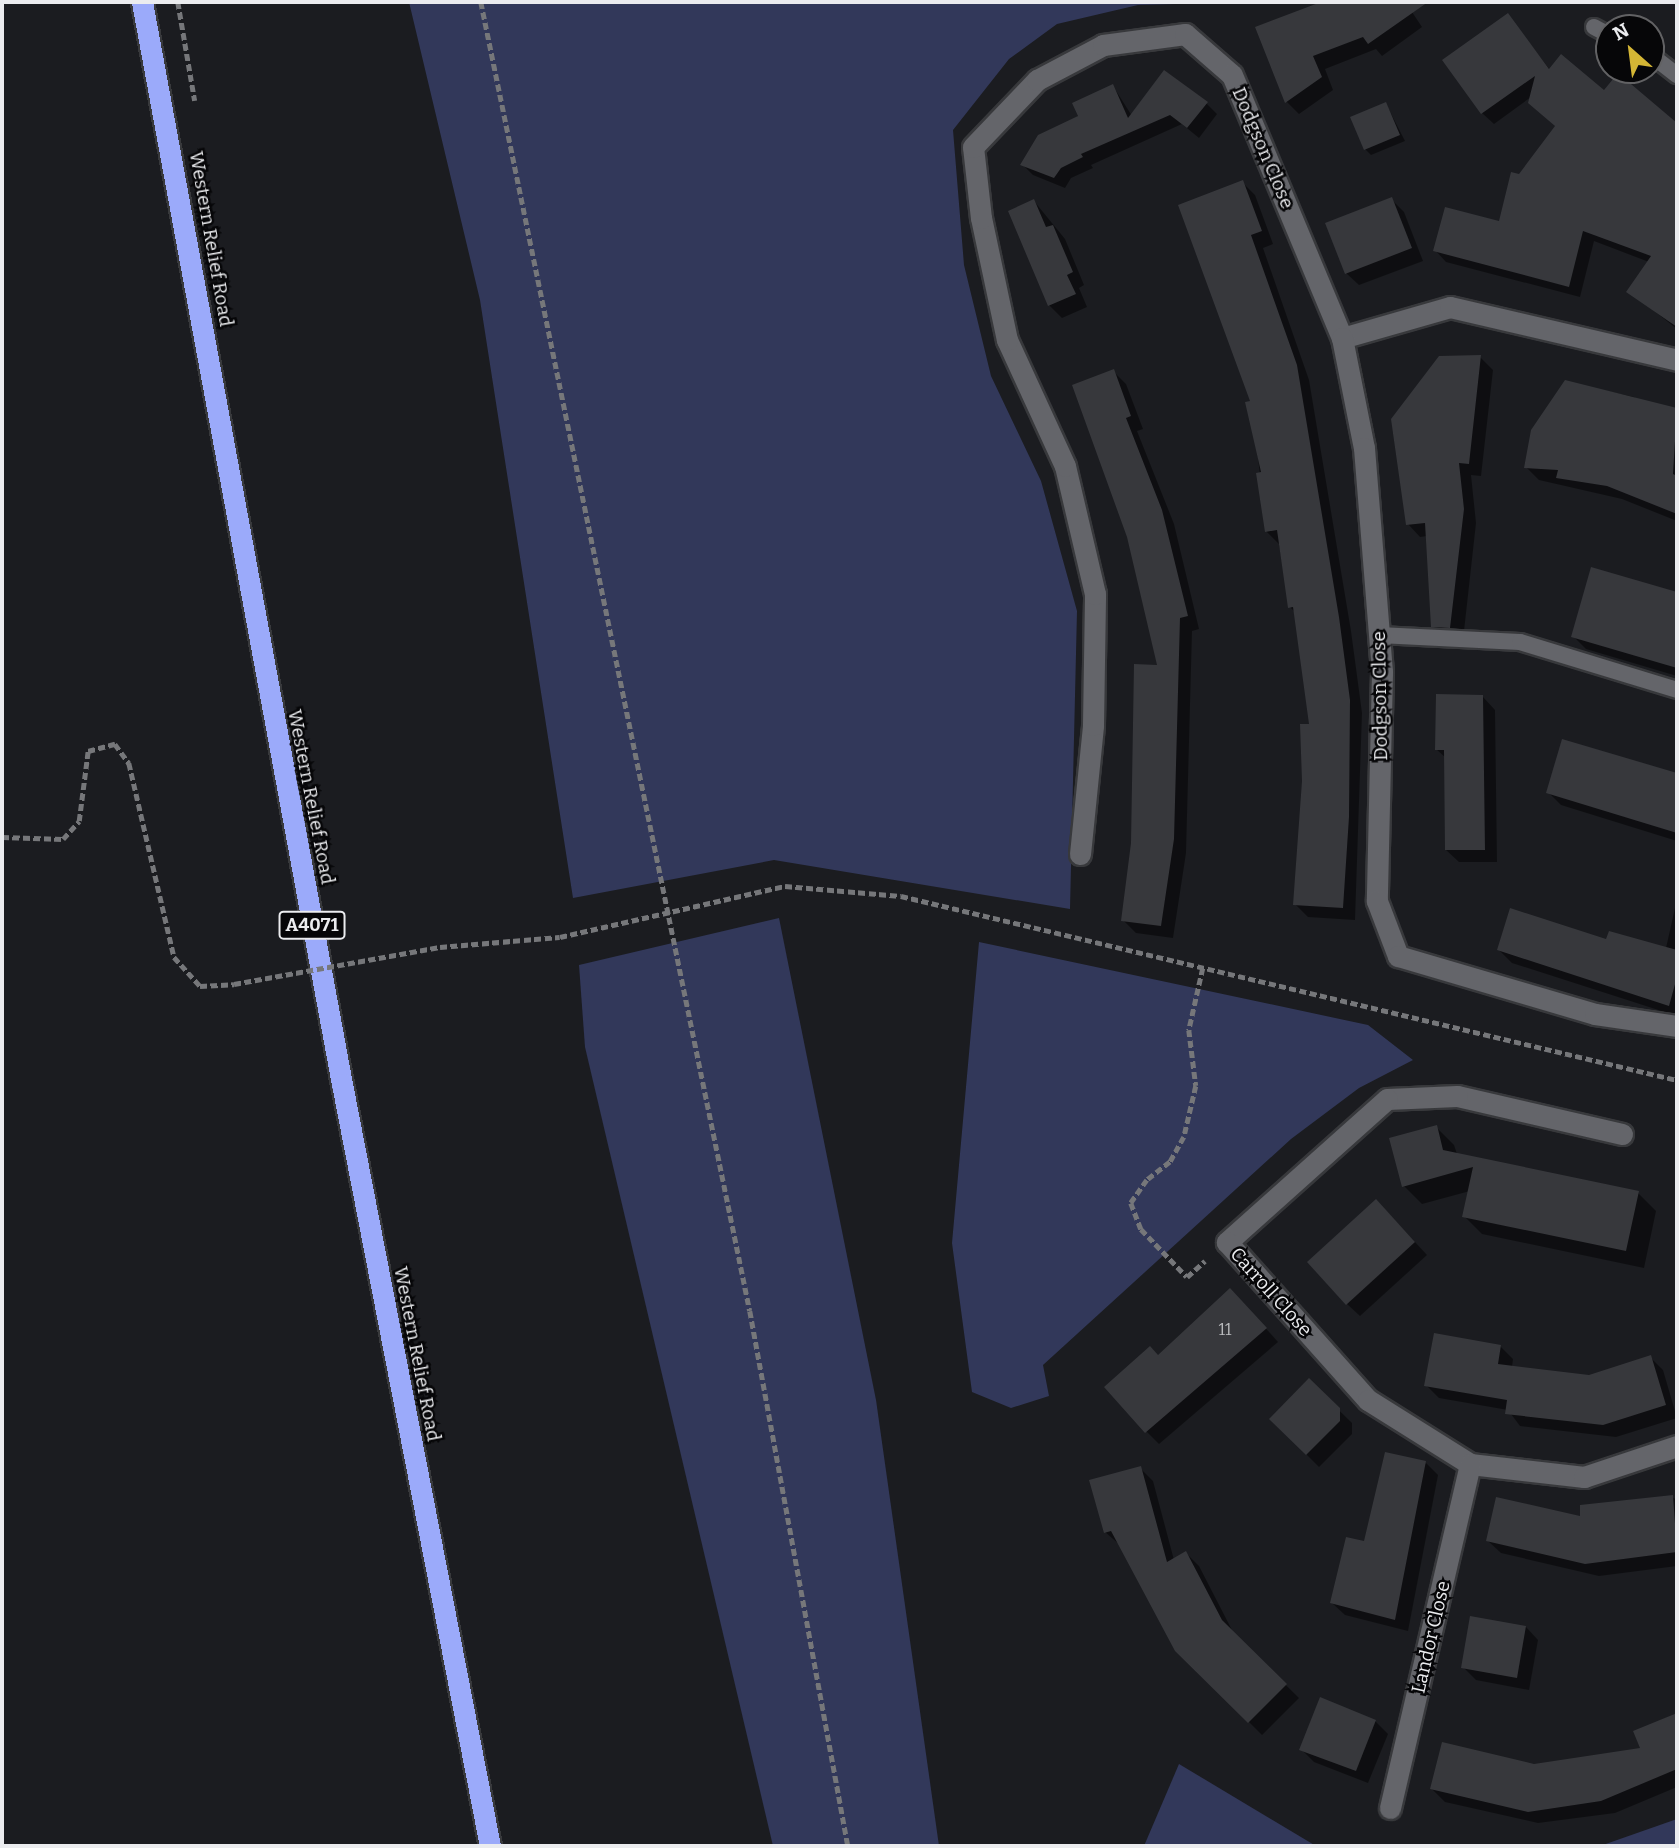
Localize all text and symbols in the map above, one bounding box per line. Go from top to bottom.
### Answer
north arrow [1595,14,1665,84]
text: N [1609,18,1633,45]
street label: Dodgson Close [1227,84,1299,212]
street label: Western Relief Road [184,150,238,328]
street label: Dodgson Close [1367,631,1393,761]
street label: Western Relief Road [283,708,339,886]
road number: A4071 [277,910,347,940]
street label: Carroll Close [1225,1243,1317,1341]
street label: Western Relief Road [389,1265,445,1443]
house number: 11 [1219,1320,1231,1340]
street label: Landor Close [1407,1579,1455,1695]

